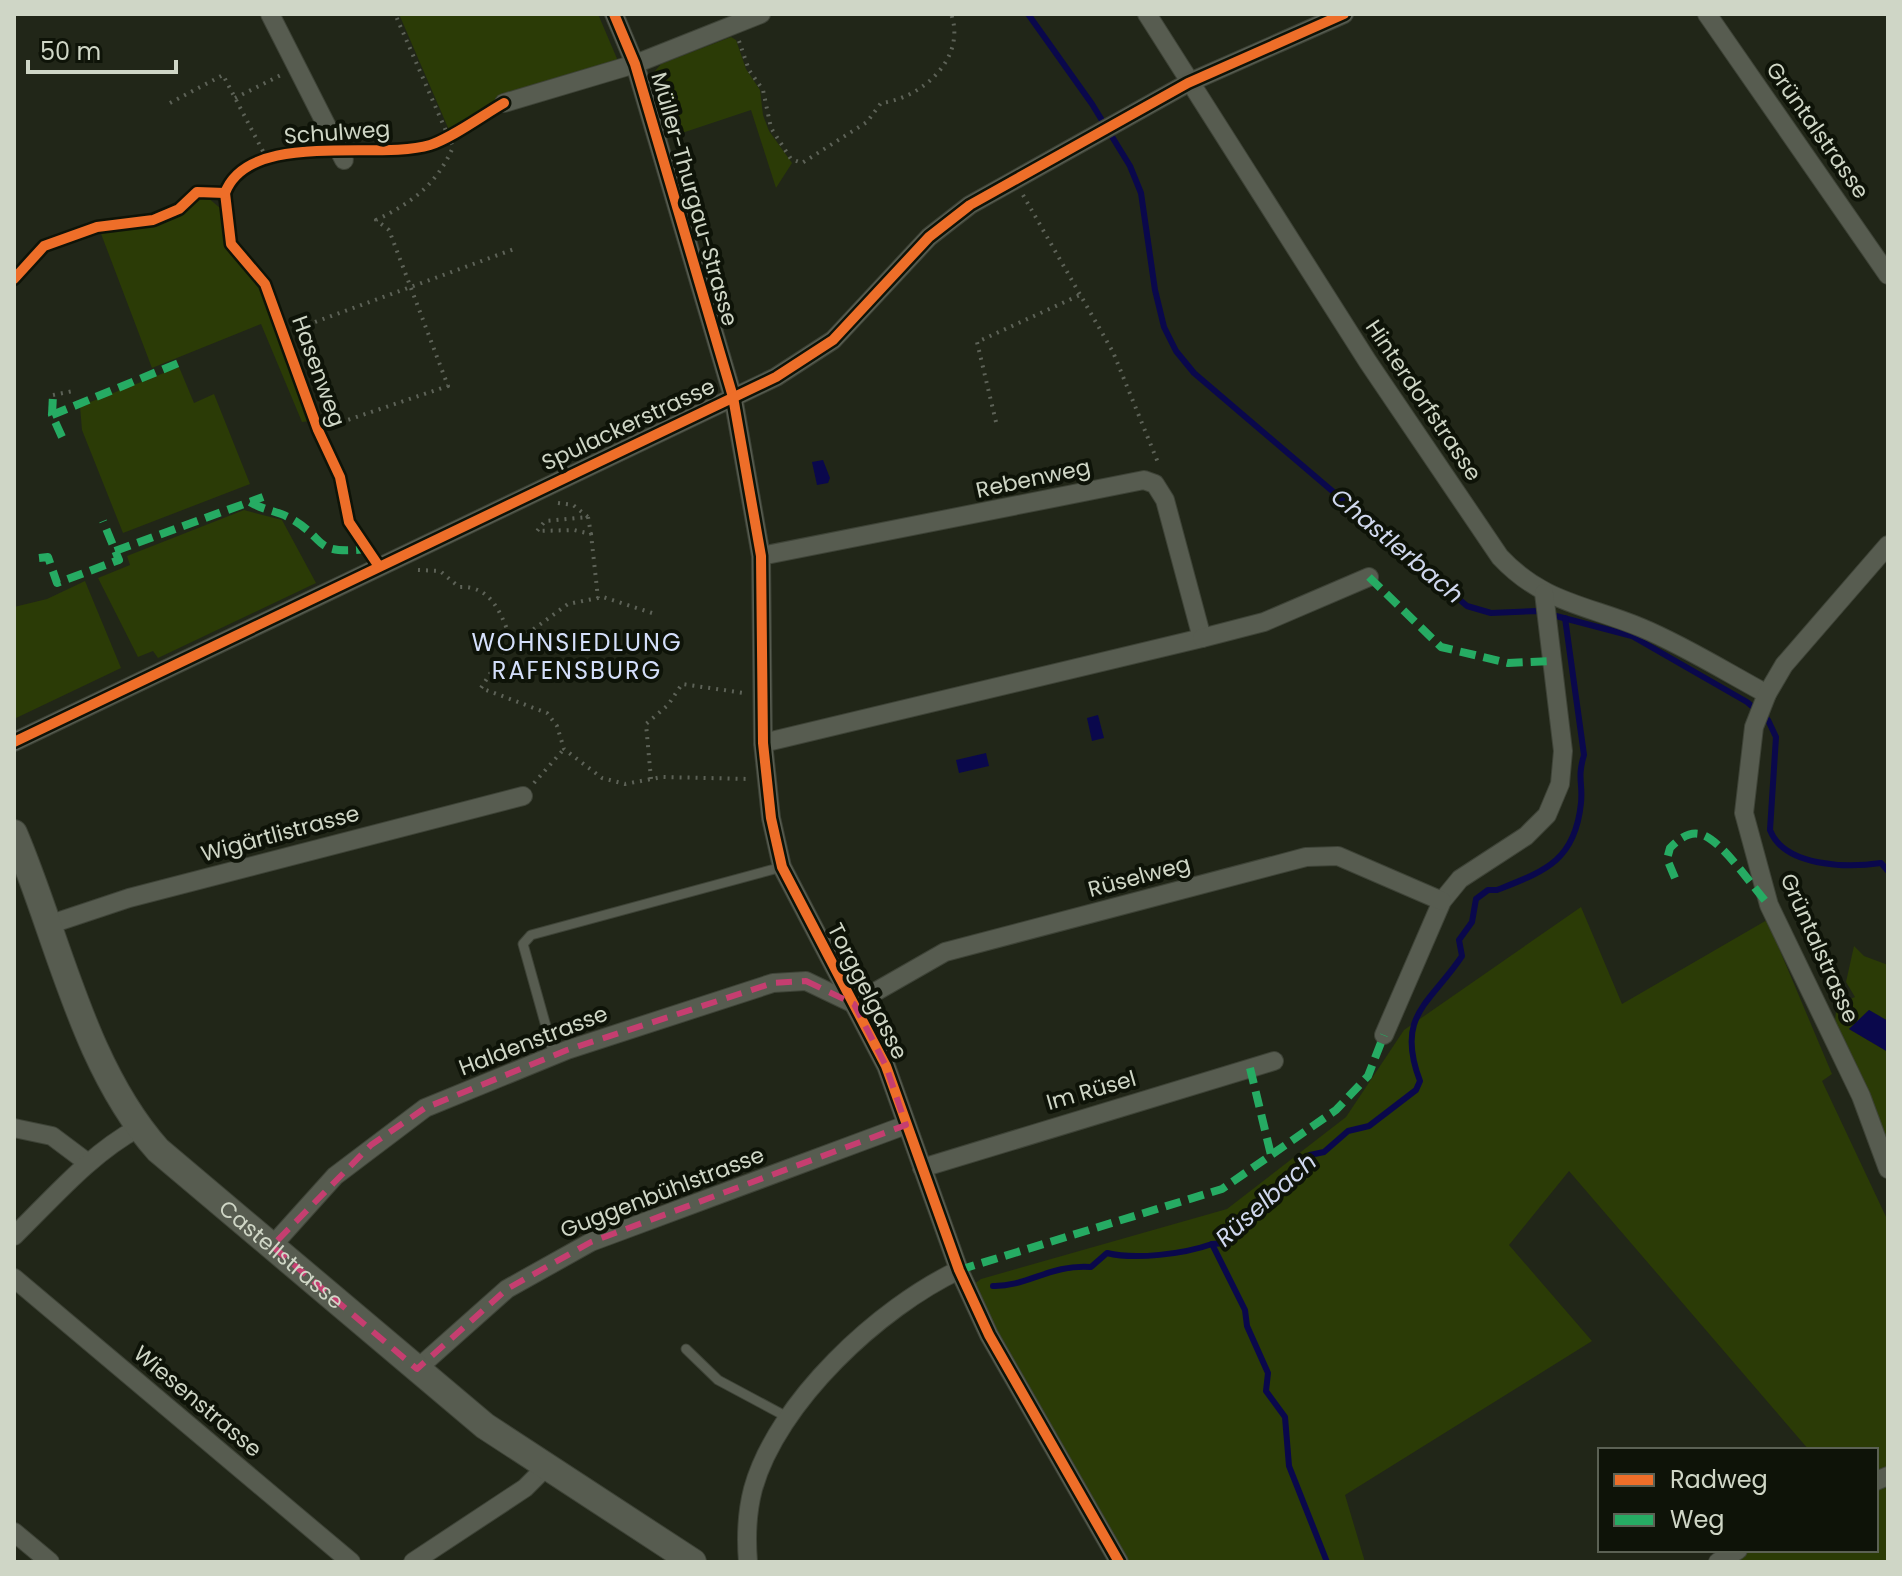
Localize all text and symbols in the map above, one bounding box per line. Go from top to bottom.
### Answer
scale bar [28,24,176,74]
text: 50 m [40,35,101,68]
street label: Grüntalstrasse [1759,55,1876,205]
street label: Müller-Thurgau-Strasse [643,69,746,330]
street label: Schulweg [283,113,391,152]
street label: Hasenweg [284,311,353,431]
street label: Hinterdorfstrasse [1358,314,1489,487]
street label: Spulackerstrasse [537,371,720,478]
street label: Rebenweg [973,451,1093,506]
water label: Chastlerbach [1324,480,1471,611]
district label: WOHNSIEDLUNG RAFENSBURG [471,626,683,687]
street label: Wigärtlistrasse [197,797,363,870]
street label: Rüselweg [1085,848,1194,905]
street label: Grüntalstrasse [1773,868,1866,1028]
street label: Torggelgasse [820,918,915,1065]
street label: Haldenstrasse [454,998,612,1083]
street label: Im Rüsel [1043,1063,1140,1118]
street label: Guggenbühlstrasse [556,1139,769,1246]
water label: Rüselbach [1208,1145,1323,1254]
street label: Castellstrasse [212,1193,351,1317]
street label: Wiesenstrasse [127,1338,269,1464]
legend [1598,1448,1878,1552]
text: Radweg [1670,1463,1768,1496]
text: Weg [1670,1503,1725,1536]

